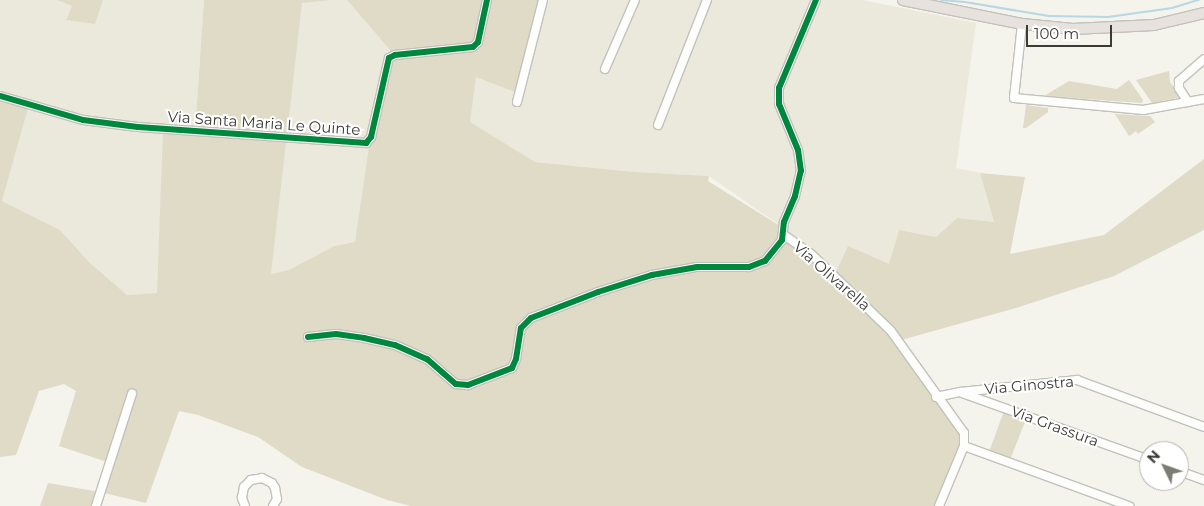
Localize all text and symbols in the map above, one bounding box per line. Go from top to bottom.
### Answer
scale bar [1029,15,1115,47]
text: 100 m [1034,24,1079,43]
street label: Via Santa Maria Le Quinte [167,107,361,139]
street label: Via Olivarella [790,238,874,314]
street label: Via Ginostra [983,372,1075,398]
street label: Via Grassura [1009,402,1101,450]
north arrow [1139,441,1189,491]
text: N [1143,446,1164,467]

